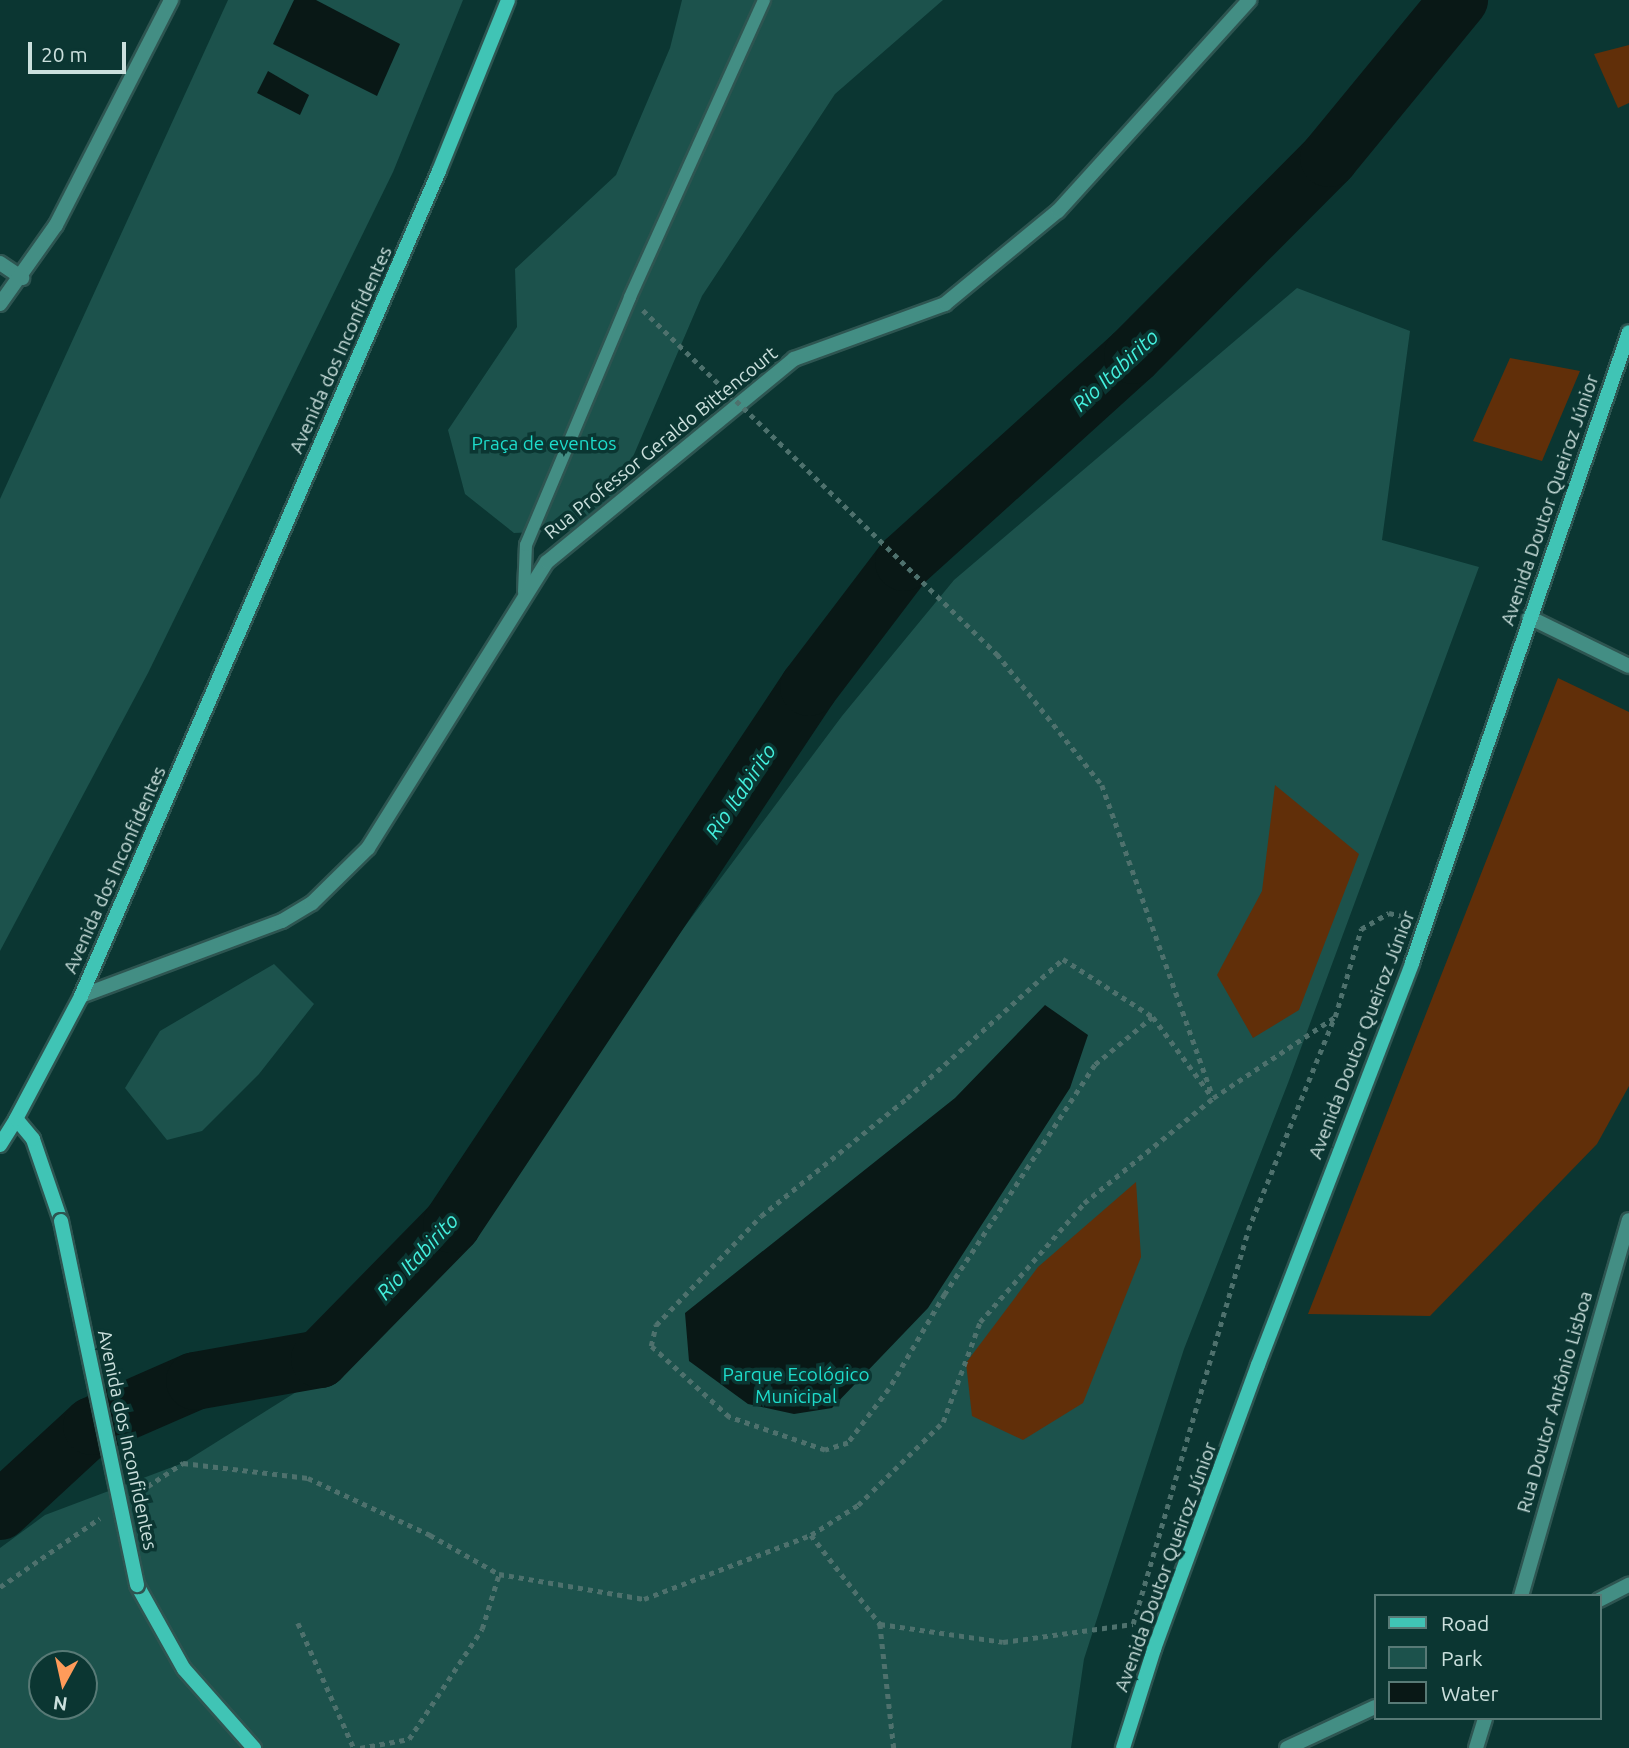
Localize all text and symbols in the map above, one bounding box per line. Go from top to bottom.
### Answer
scale bar [32,28,130,72]
text: 20 m [41,42,88,66]
street label: Avenida dos Inconfidentes [285,243,397,457]
water label: Rio Itabirito [1067,324,1163,416]
street label: Rua Professor Geraldo Bittencourt [540,342,782,544]
street label: Avenida Doutor Queiroz Júnior [1496,372,1604,628]
park label: Praça de eventos [471,433,617,455]
water label: Rio Itabirito [699,739,781,843]
street label: Avenida dos Inconfidentes [59,763,171,977]
street label: Avenida Doutor Queiroz Júnior [1304,908,1420,1162]
water label: Rio Itabirito [371,1208,463,1304]
street label: Rua Doutor Antônio Lisboa [1512,1289,1598,1515]
street label: Avenida dos Inconfidentes [93,1328,161,1552]
park label: Parque Ecológico Municipal [722,1364,870,1408]
street label: Avenida Doutor Queiroz Júnior [1110,1439,1222,1695]
legend [1374,1594,1601,1720]
text: Road [1441,1611,1489,1635]
text: Park [1441,1646,1483,1670]
north arrow [28,1650,98,1720]
text: Water [1441,1681,1499,1705]
text: N [52,1692,69,1716]

